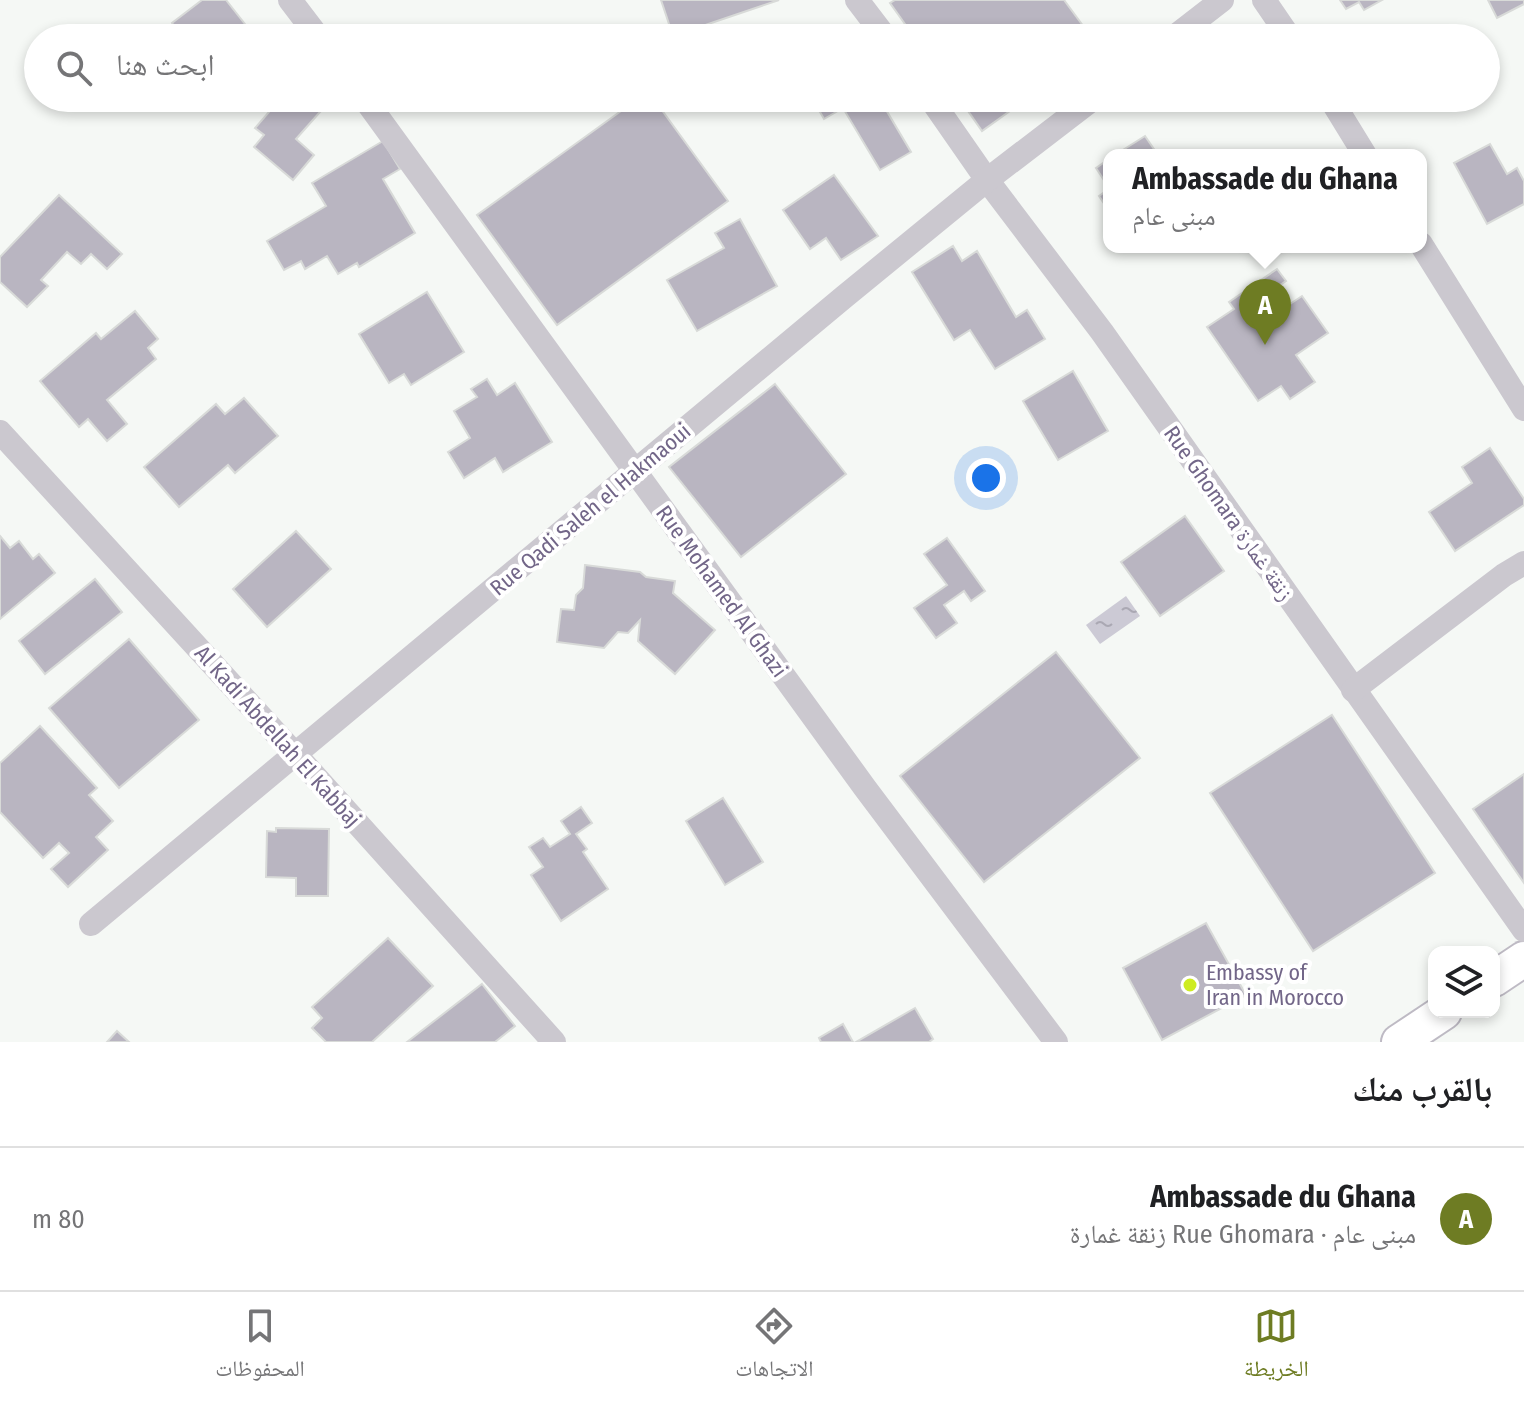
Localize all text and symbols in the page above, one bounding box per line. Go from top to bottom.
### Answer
search box [24,24,1500,112]
icon: search [52,46,96,90]
text: ابحث هنا [116,47,215,83]
popup [1103,149,1427,253]
text: Ambassade du Ghana [1132,161,1398,197]
text: مبنى عام [1132,201,1216,232]
pin: A [1239,279,1291,345]
street label: Rue Qadi Saleh el Hakmaoui [484,417,696,601]
street label: Rue Ghomara زنقة غمارة [1158,421,1299,606]
your location [966,458,1006,498]
street label: Rue Mohamed Al Ghazi [650,500,793,682]
street label: Al Kadi Abdellah El Kabbaj [189,640,366,833]
map controls [1428,946,1500,1018]
button: layers [1428,946,1500,1018]
place label: Embassy of Iran in Morocco [1206,959,1344,1011]
marker: Embassy of Iran in Morocco [1181,976,1199,994]
text: بالقرب منك [1352,1069,1492,1110]
text: Ambassade du Ghana [1150,1179,1416,1215]
text: 80 m [32,1204,85,1235]
text: A [1459,1204,1473,1235]
text: مبنى عام · Rue Ghomara زنقة غمارة [1070,1219,1416,1250]
tab: المحفوظات [215,1304,305,1390]
tab: الاتجاهات [735,1304,813,1390]
tab: الخريطة [1244,1304,1309,1390]

